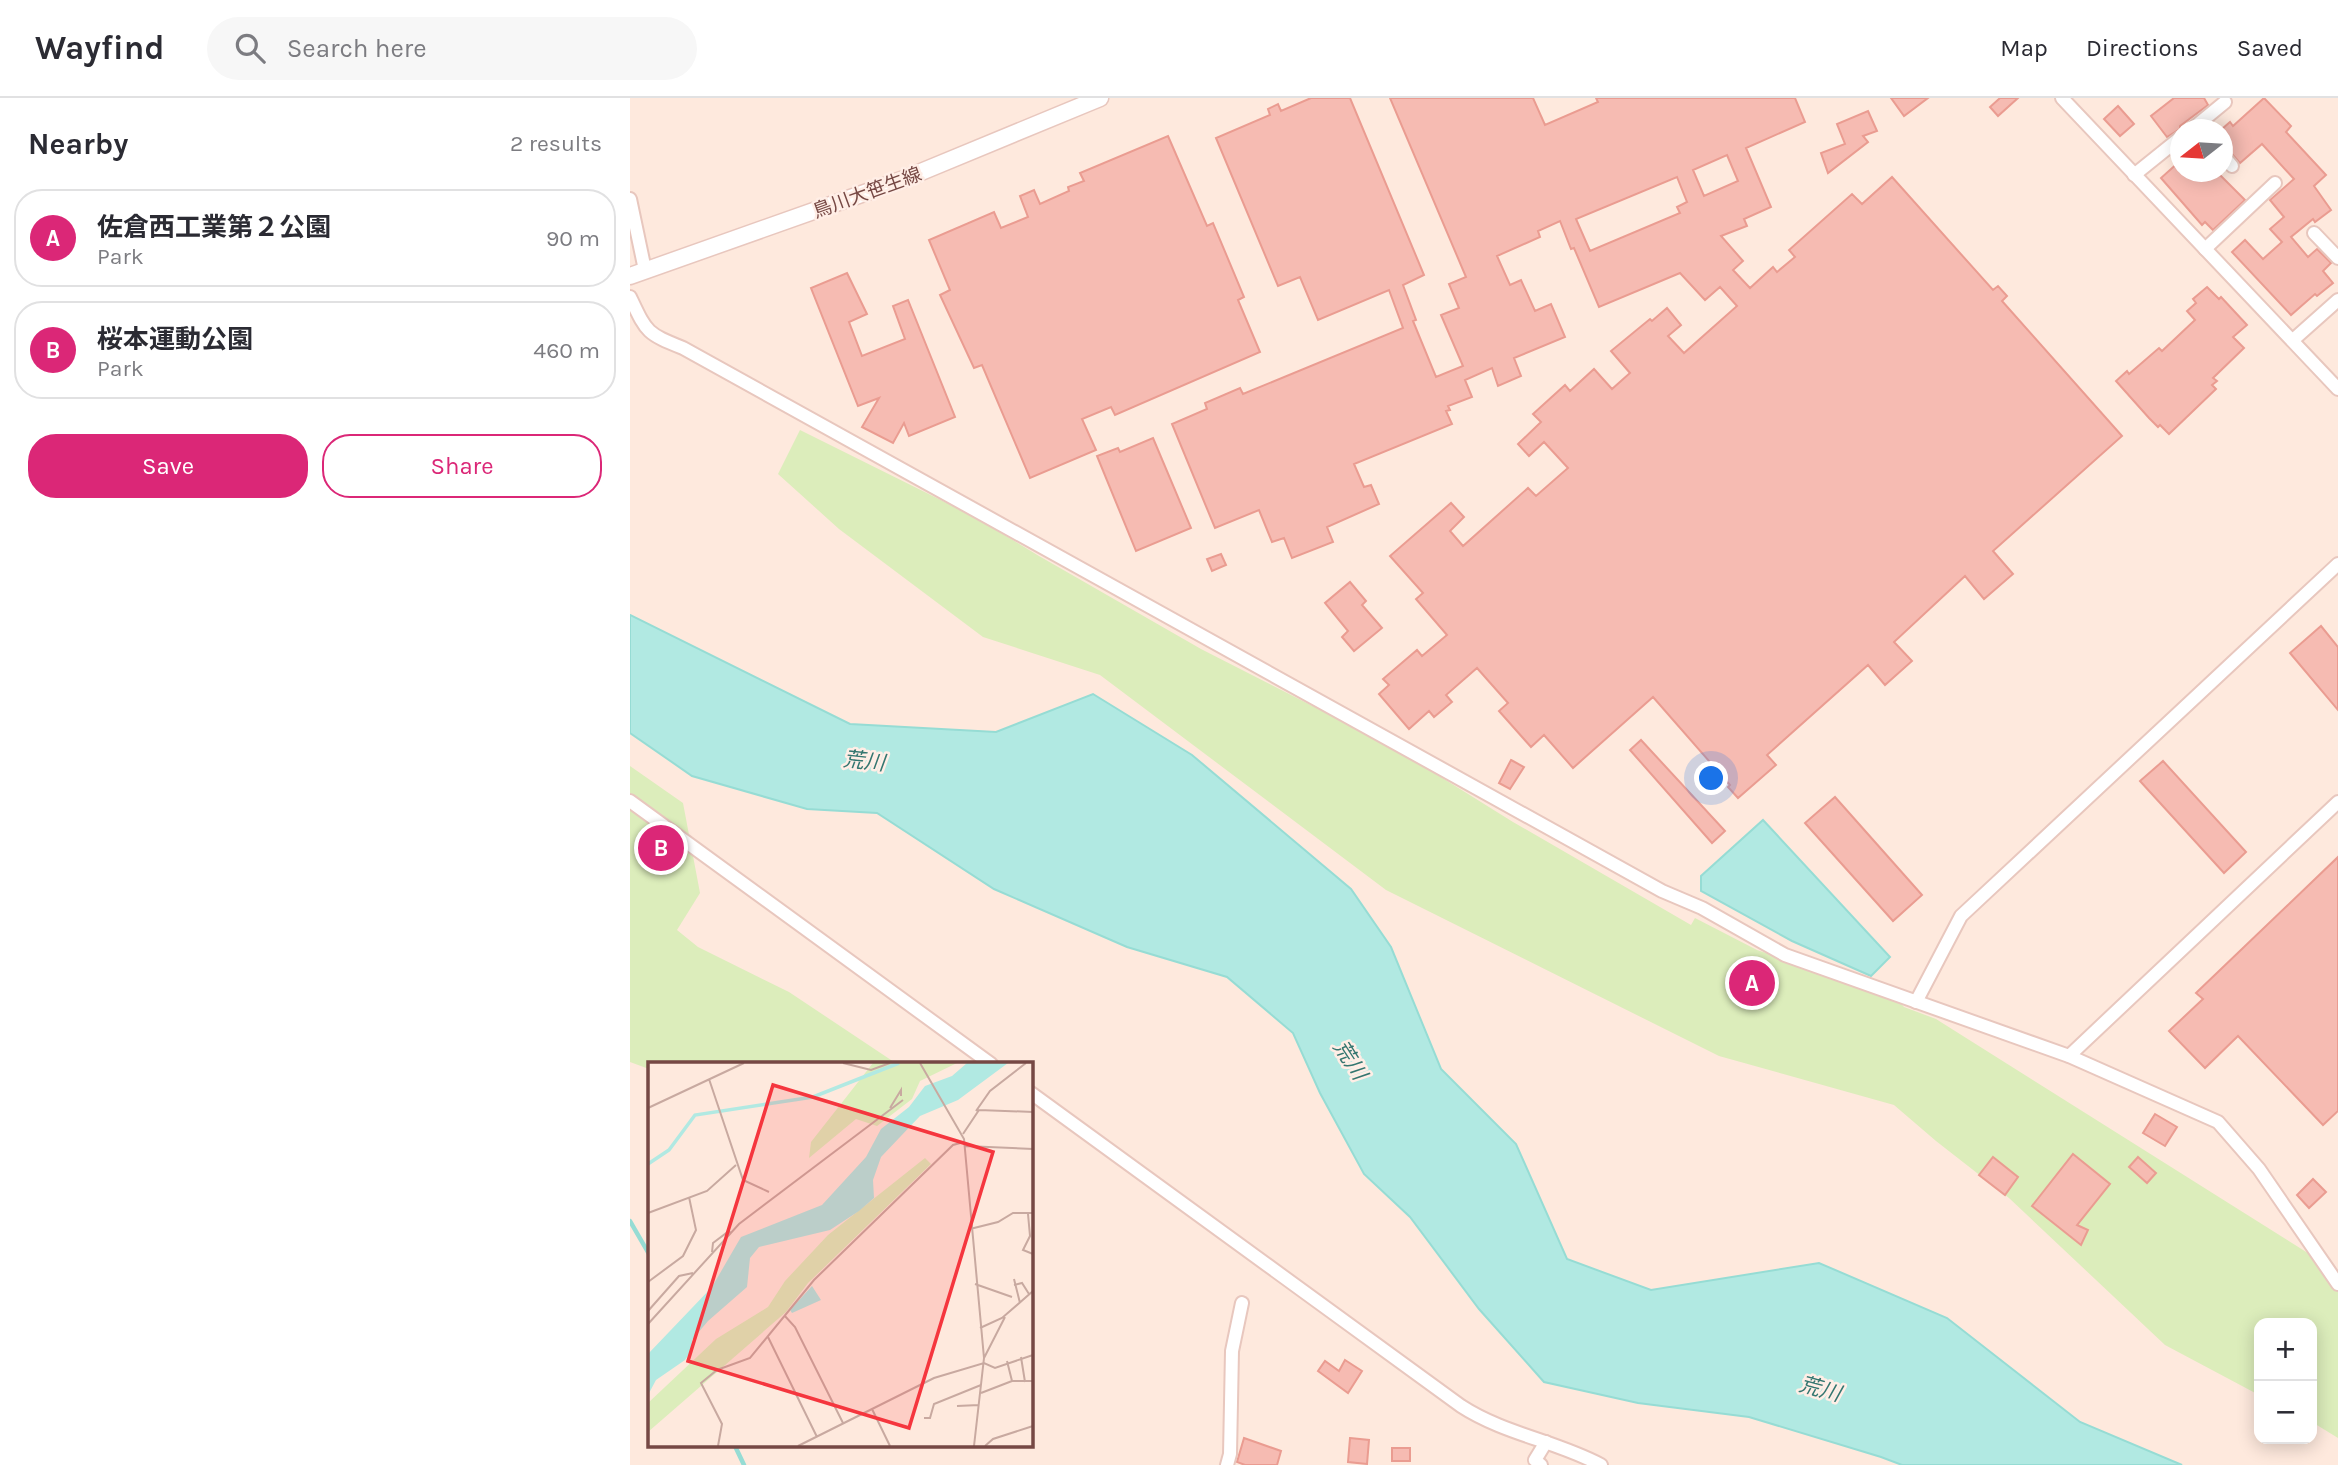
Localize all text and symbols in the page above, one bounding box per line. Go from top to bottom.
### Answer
search box [207,17,697,80]
text: Wayfind [35,29,165,67]
icon: search [231,29,269,67]
text: Search here [287,33,426,64]
text: Map [2000,34,2048,62]
text: Directions [2086,34,2199,62]
text: Saved [2237,34,2303,62]
north arrow [2170,119,2233,182]
text: Nearby [28,126,128,162]
text: 2 results [510,130,602,157]
street label: 鳥川大笹生線 [810,163,925,223]
text: 佐倉西工業第２公園 [97,212,331,243]
text: A [46,225,60,252]
text: 90 m [546,225,600,252]
text: Park [97,243,144,270]
text: 桜本運動公園 [97,324,253,355]
text: B [46,337,60,364]
text: 460 m [533,337,600,364]
text: Park [97,355,144,382]
button: Save [28,434,308,498]
button: Share [322,434,602,498]
water label: 荒川 [842,747,888,775]
your location [1694,761,1728,795]
pin: B [638,822,684,874]
pin: A [1729,957,1775,1009]
water label: 荒川 [1328,1036,1373,1086]
inset map [648,1062,1032,1448]
map controls [2254,1318,2317,1444]
button: + [2254,1318,2317,1381]
water label: 荒川 [1797,1372,1845,1407]
button: − [2254,1381,2317,1444]

